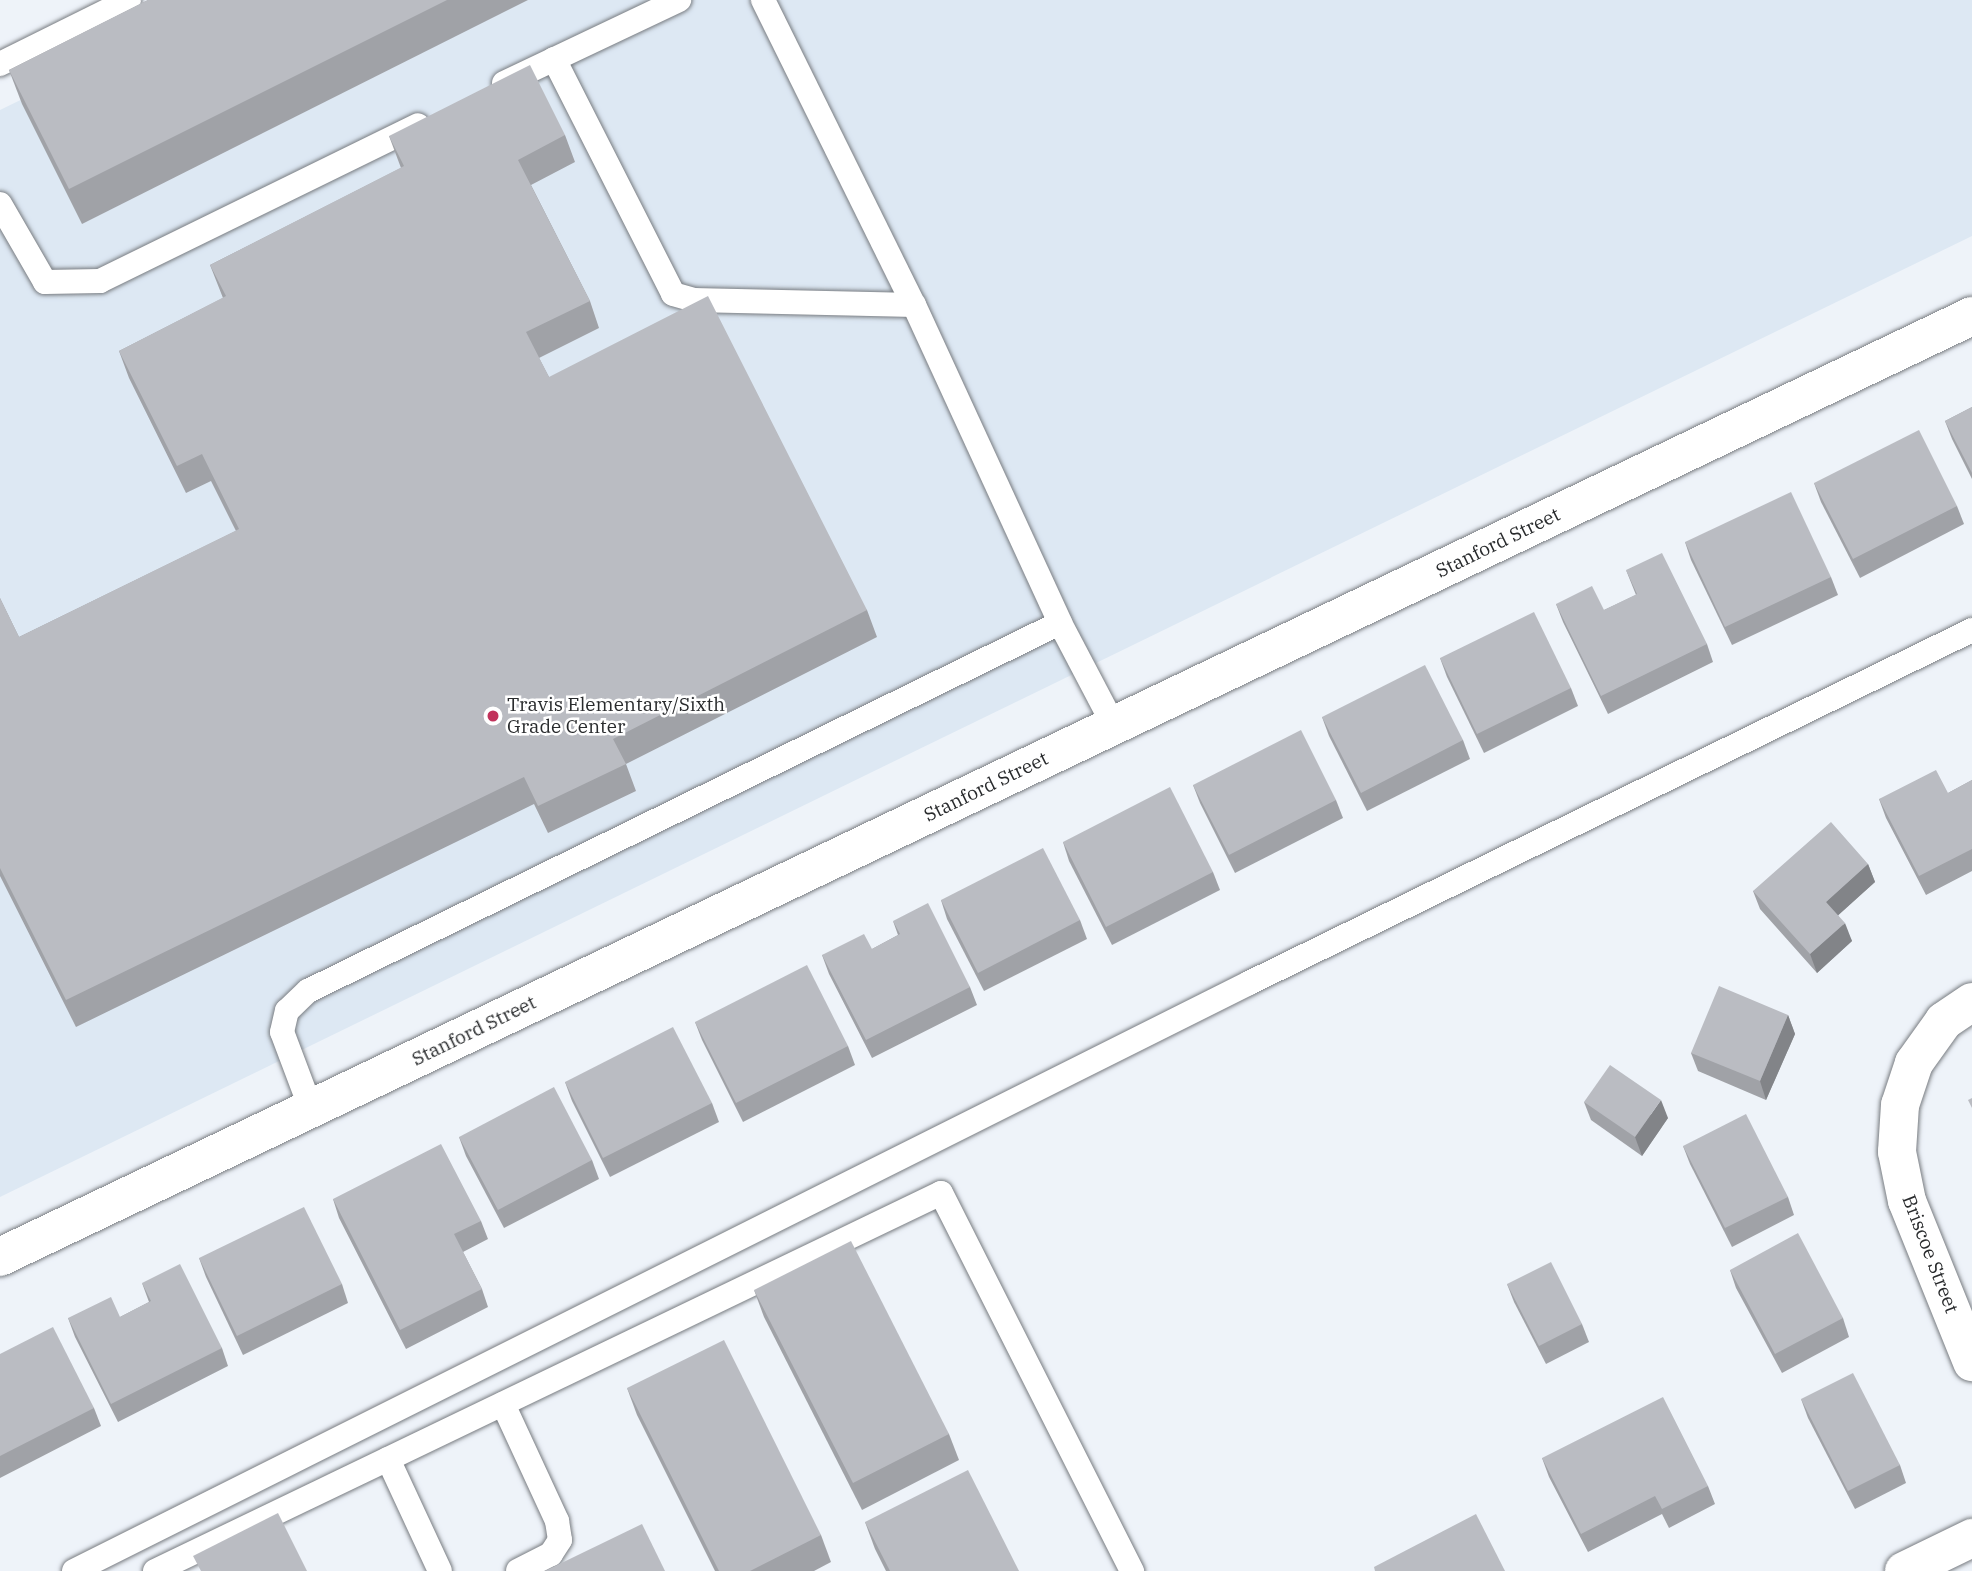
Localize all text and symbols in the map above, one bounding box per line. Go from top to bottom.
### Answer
street label: Stanford Street [1432,503,1564,583]
place label: Travis Elementary/Sixth Grade Center [507,694,725,738]
marker: Travis Elementary/Sixth Grade Center [485,708,501,724]
street label: Stanford Street [920,747,1052,827]
street label: Stanford Street [408,991,540,1071]
street label: Briscoe Street [1897,1192,1963,1316]

